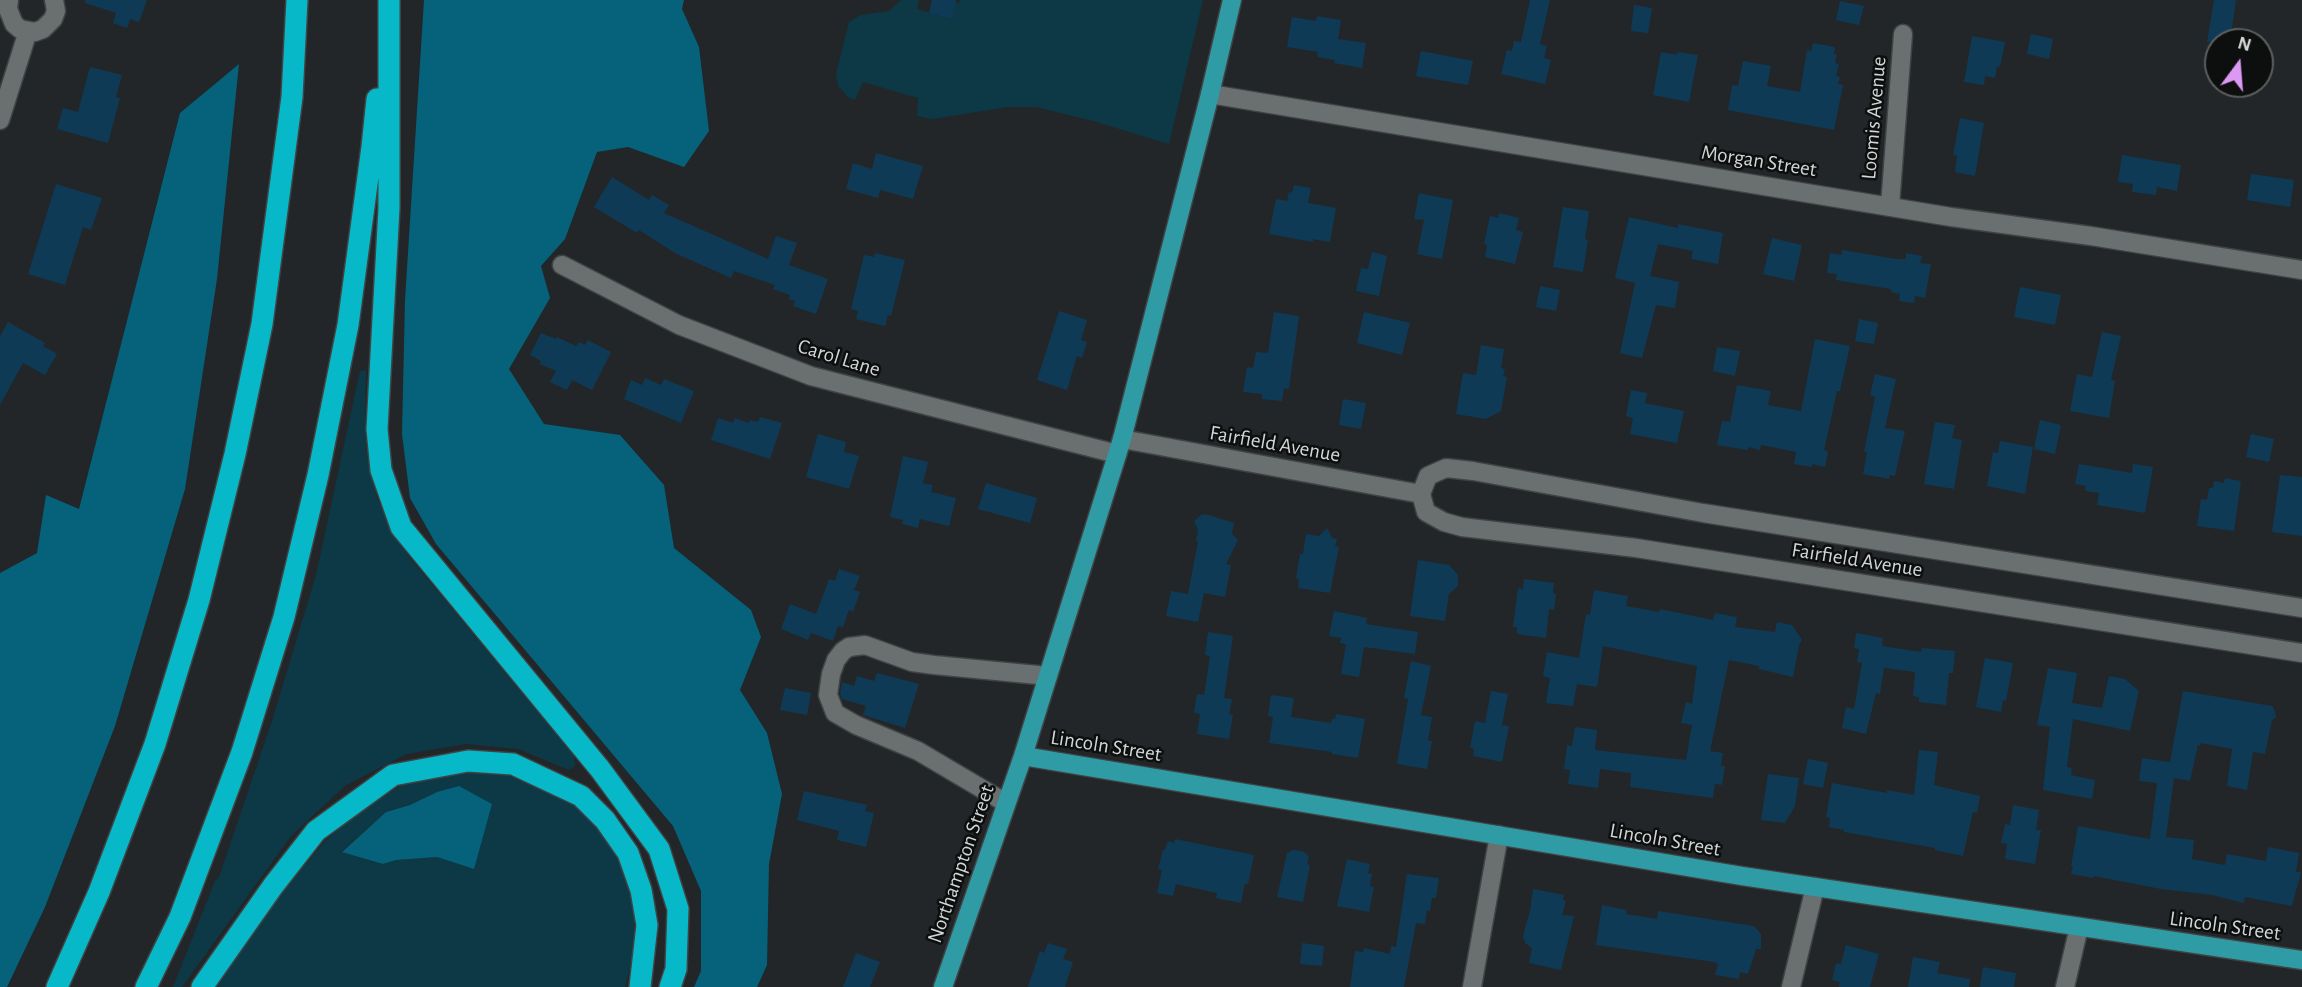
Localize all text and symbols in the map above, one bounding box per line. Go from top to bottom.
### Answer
north arrow [2204,28,2274,98]
text: N [2235,33,2253,55]
street label: Loomis Avenue [1856,56,1892,180]
street label: Morgan Street [1700,139,1818,183]
street label: Carol Lane [795,334,883,382]
street label: Fairfield Avenue [1208,420,1342,468]
street label: Fairfield Avenue [1790,537,1924,583]
street label: Lincoln Street [1049,725,1163,767]
street label: Northampton Street [922,782,1000,946]
street label: Lincoln Street [1608,818,1722,862]
street label: Lincoln Street [2168,906,2282,946]

